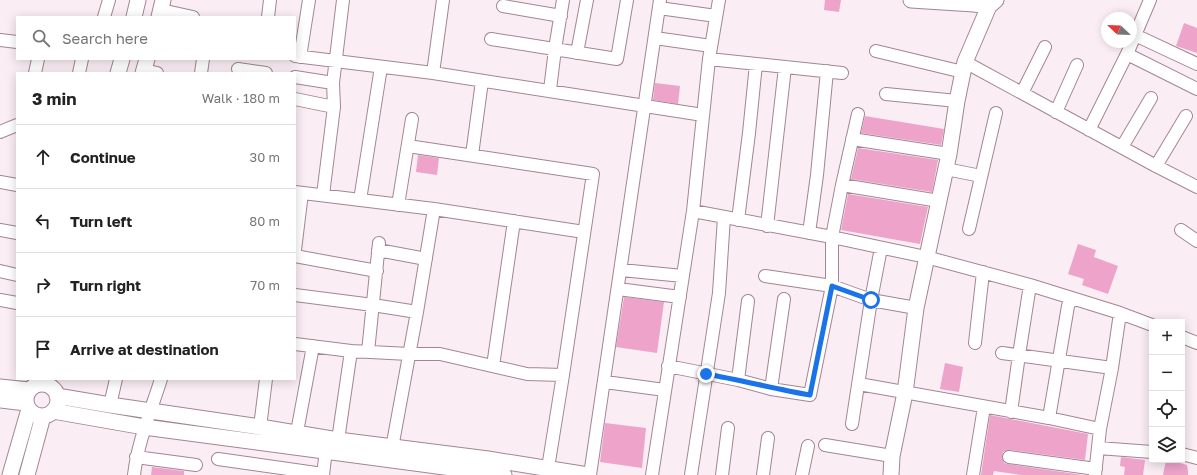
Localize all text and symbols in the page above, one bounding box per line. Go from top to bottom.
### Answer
north arrow [1101,12,1137,48]
search box [16,16,296,60]
icon: search [30,27,52,49]
text: Search here [62,29,148,47]
text: 3 min [32,88,76,109]
text: Walk · 180 m [202,90,280,106]
icon: ahead [32,146,54,168]
text: Continue [70,148,136,166]
text: 30 m [250,149,280,165]
icon: left [32,210,54,232]
text: Turn left [70,212,132,230]
text: 80 m [249,213,280,229]
icon: right [32,274,54,296]
text: Turn right [70,276,141,294]
text: 70 m [250,277,280,293]
route start [862,291,880,309]
map controls [1149,319,1185,463]
button: + [1149,319,1185,355]
icon: arrive [32,338,54,360]
text: Arrive at destination [70,340,219,358]
button: − [1149,355,1185,391]
route end [697,365,715,383]
button: locate [1149,391,1185,427]
button: layers [1149,427,1185,463]

